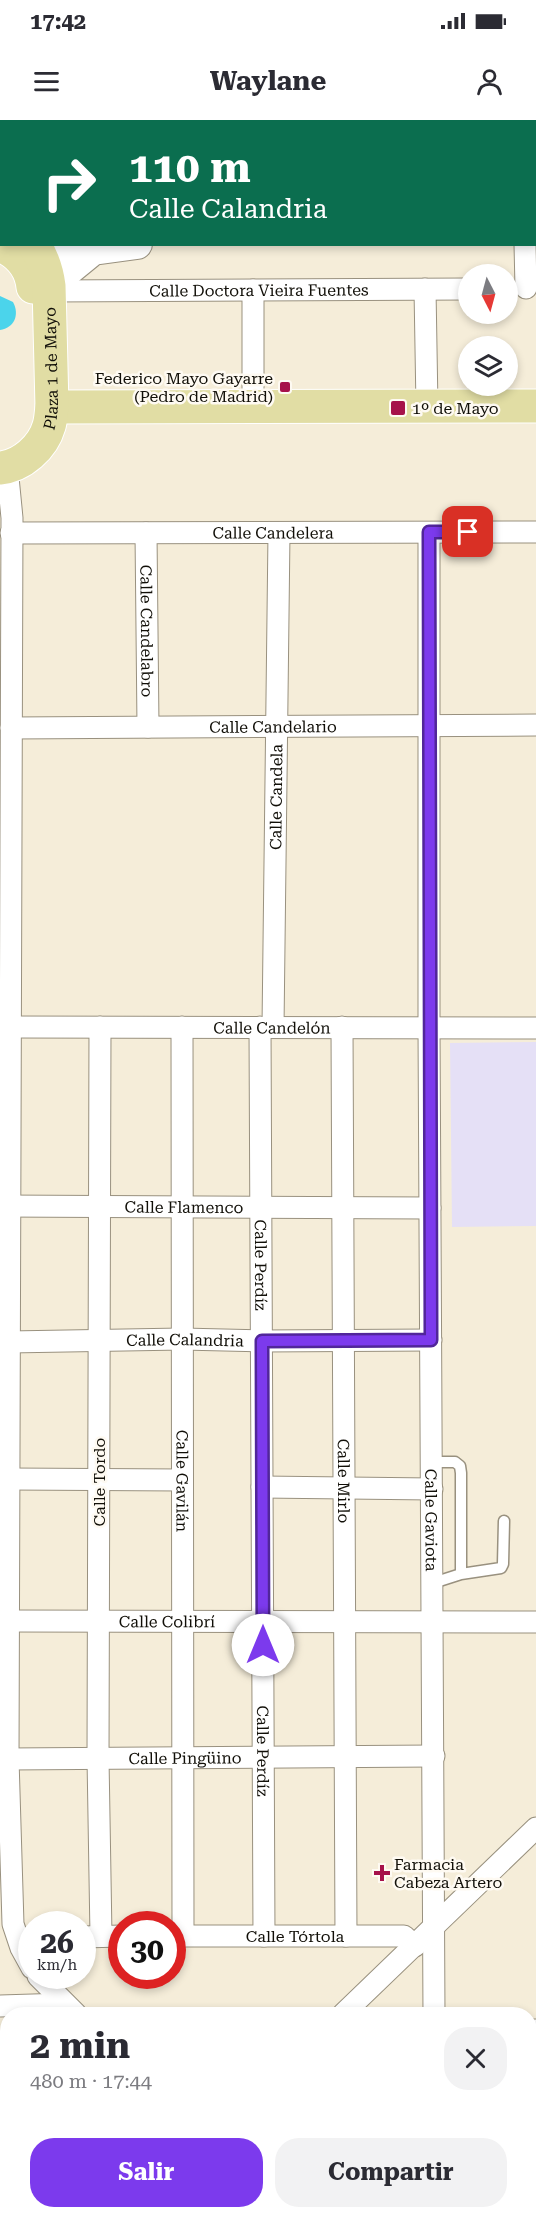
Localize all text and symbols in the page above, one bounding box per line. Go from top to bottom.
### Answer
text: 17:42 [30,9,86,34]
icon: menu [30,65,63,98]
text: Waylane [210,65,326,97]
icon: person [473,65,506,98]
text: 110 m [129,143,251,192]
icon: right [30,144,108,222]
text: Calle Calandria [129,193,327,225]
north arrow [458,264,518,324]
map controls [458,264,518,396]
street label: Calle Doctora Vieira Fuentes [149,280,369,301]
street label: Plaza 1 de Mayo [39,307,62,432]
button: layers [458,336,518,396]
place label: Federico Mayo Gayarre (Pedro de Madrid) [95,369,273,406]
marker: Federico Mayo Gayarre (Pedro de Madrid) [278,380,292,394]
marker: 1º de Mayo [389,399,407,417]
place label: 1º de Mayo [412,399,499,418]
pin [442,506,493,557]
icon: arrive [451,515,484,548]
street label: Calle Candelera [212,523,334,543]
street label: Calle Candelabro [136,565,157,698]
street label: Calle Candelario [209,717,337,737]
street label: Calle Candela [266,744,286,850]
street label: Calle Candelón [213,1018,331,1038]
street label: Calle Flamenco [125,1198,244,1217]
street label: Calle Perdíz [251,1219,270,1311]
street label: Calle Calandria [126,1330,244,1351]
street label: Calle Gavilán [172,1430,192,1532]
street label: Calle Tordo [90,1437,109,1526]
street label: Calle Mirlo [334,1439,353,1524]
street label: Calle Gaviota [421,1469,441,1572]
street label: Calle Colibrí [119,1612,215,1631]
position arrow [231,1613,295,1677]
street label: Calle Perdíz [253,1705,272,1797]
street label: Calle Pingüino [128,1748,242,1768]
place label: Farmacia Cabeza Artero [394,1855,502,1892]
marker: Farmacia Cabeza Artero [375,1866,389,1880]
speed limit sign: 30 [108,1911,186,1989]
text: 26 [40,1925,74,1960]
street label: Calle Tórtola [246,1927,345,1946]
text: km/h [37,1956,77,1974]
text: 2 min [30,2025,130,2067]
button: close [444,2027,507,2090]
text: 480 m · 17:44 [30,2069,152,2093]
button: Salir [30,2138,263,2207]
button: Compartir [275,2138,507,2207]

